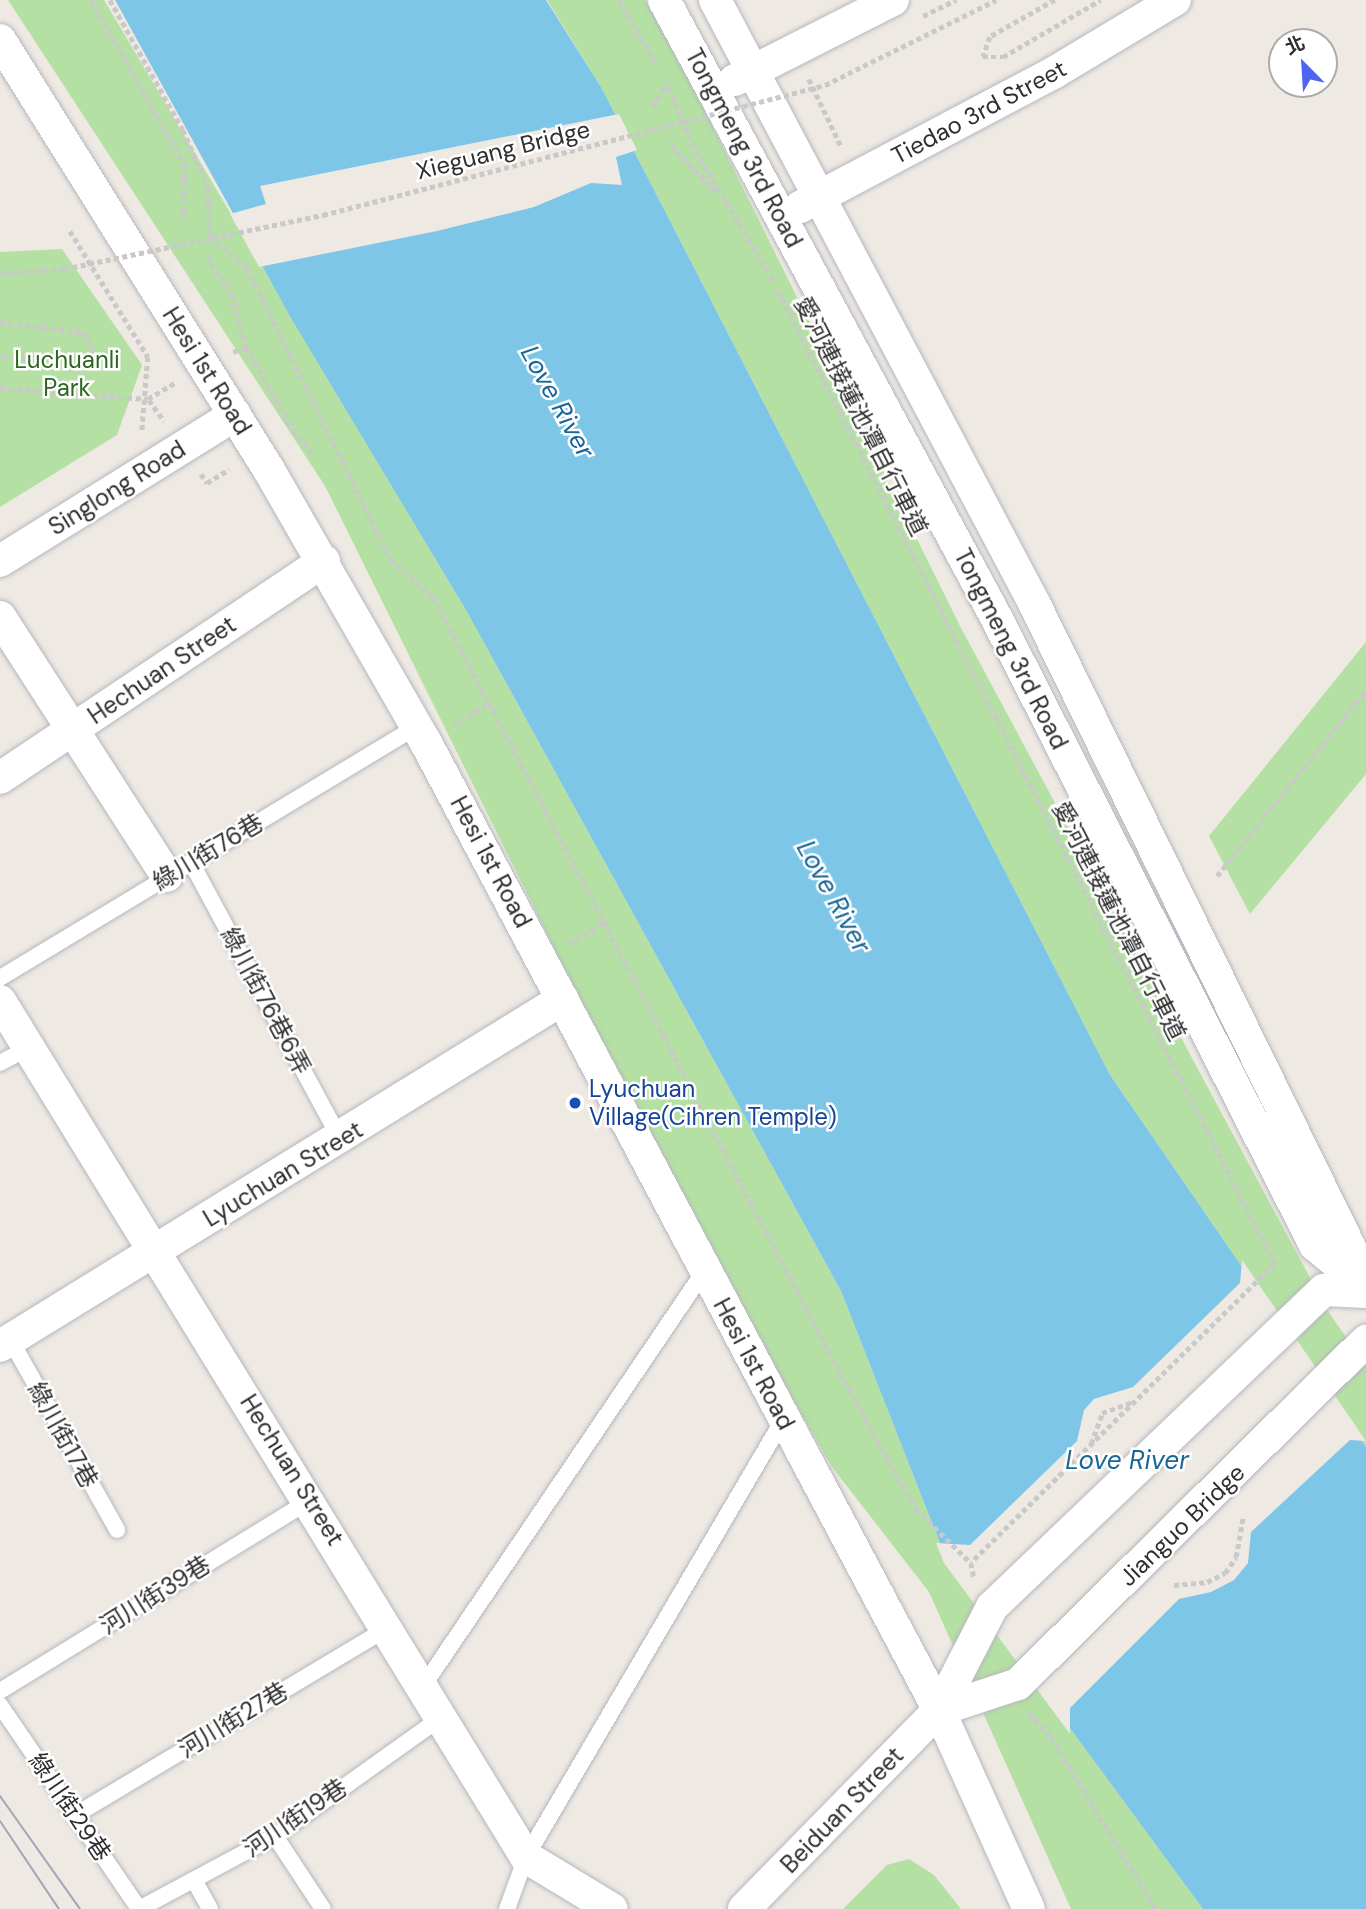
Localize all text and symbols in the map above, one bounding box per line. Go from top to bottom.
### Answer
north arrow [1268,28,1338,98]
text: 北 [1281,30,1309,60]
street label: Tongmeng 3rd Road [679,44,809,252]
street label: Tiedao 3rd Street [887,54,1071,170]
street label: Xieguang Bridge [413,114,593,186]
street label: 愛河連接蓮池潭自行車道 [788,292,934,540]
street label: Hesi 1st Road [156,302,258,440]
water label: Love River [513,340,601,464]
park label: Luchuanli Park [14,346,120,402]
street label: Singlong Road [43,434,191,542]
street label: Tongmeng 3rd Road [948,544,1074,754]
street label: Hechuan Street [82,610,242,730]
street label: Hesi 1st Road [444,791,538,933]
street label: 愛河連接蓮池潭自行車道 [1046,797,1192,1045]
street label: 綠川街76巷 [148,808,268,896]
water label: Love River [789,835,877,959]
street label: 綠川街76巷6弄 [215,923,317,1079]
place label: Lyuchuan Village(Cihren Temple) [589,1075,837,1131]
marker: Lyuchuan Village(Cihren Temple) [567,1095,583,1111]
street label: Lyuchuan Street [198,1115,368,1233]
street label: Hesi 1st Road [707,1293,801,1435]
street label: 綠川街17巷 [22,1377,104,1493]
street label: Hechuan Street [234,1389,350,1551]
water label: Love River [1065,1445,1189,1477]
street label: Jianguo Bridge [1113,1458,1251,1592]
street label: 河川街39巷 [95,1550,215,1640]
street label: 河川街27巷 [173,1676,293,1764]
street label: Beiduan Street [775,1741,909,1879]
street label: 綠川街29巷 [23,1747,117,1867]
street label: 河川街19巷 [238,1773,352,1863]

